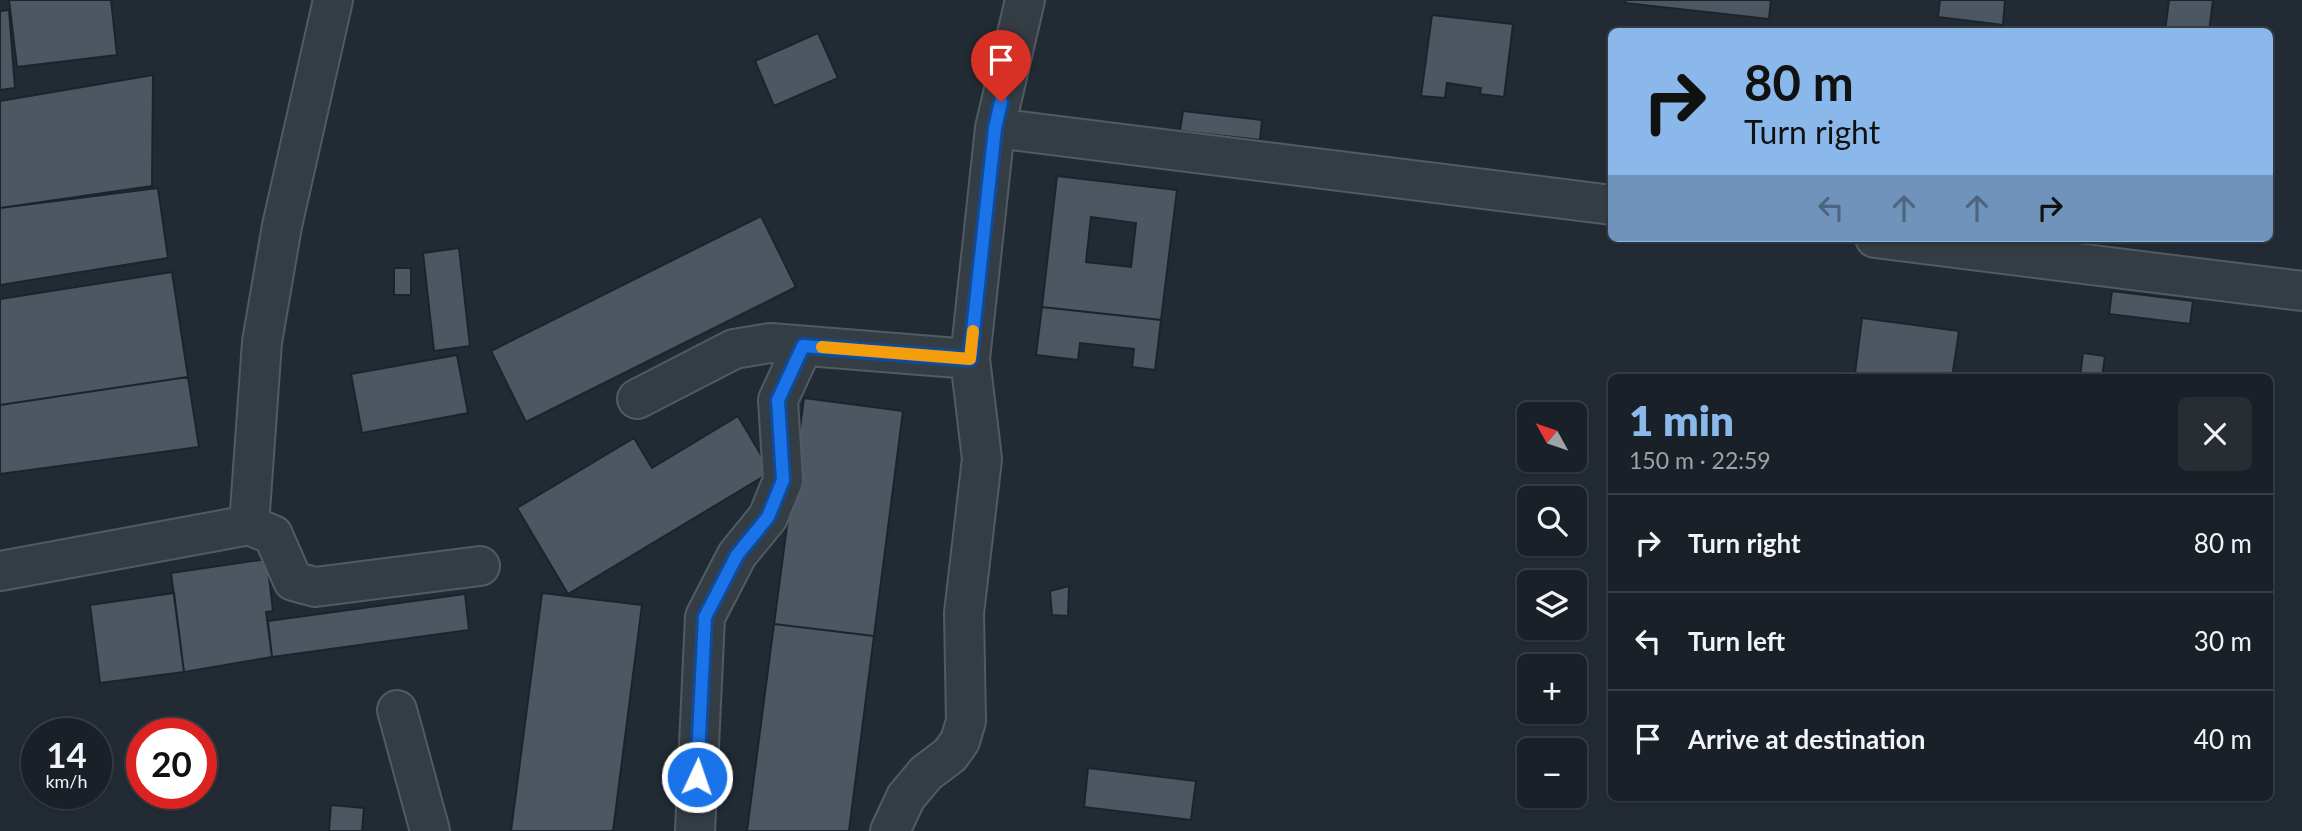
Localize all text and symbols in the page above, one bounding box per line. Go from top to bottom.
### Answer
pin [971,30,1031,102]
icon: arrive [982,41,1020,79]
text: 80 m [1744,53,1854,111]
icon: right [1629,56,1720,147]
text: Turn right [1744,112,1880,151]
icon: left [1812,189,1850,227]
icon: ahead [1885,189,1923,227]
icon: ahead [1958,189,1996,227]
icon: right [2031,189,2069,227]
text: 1 min [1629,395,1734,445]
button: close [2178,397,2252,471]
north arrow [1517,402,1587,472]
map controls [1517,402,1587,808]
text: 150 m · 22:59 [1629,446,1771,474]
button: search [1517,486,1587,556]
icon: right [1629,524,1667,562]
text: Turn right [1688,527,1801,559]
text: 80 m [2194,527,2252,559]
button: layers [1517,570,1587,640]
icon: left [1629,622,1667,660]
text: Turn left [1688,625,1785,657]
text: 30 m [2194,625,2252,657]
button: + [1517,654,1587,724]
speed limit sign: 20 [126,718,217,809]
icon: arrive [1629,720,1667,758]
text: Arrive at destination [1688,723,1925,755]
text: 40 m [2194,723,2252,755]
text: 14 [46,733,87,775]
button: − [1517,738,1587,808]
position arrow [660,740,734,814]
text: km/h [45,770,88,792]

